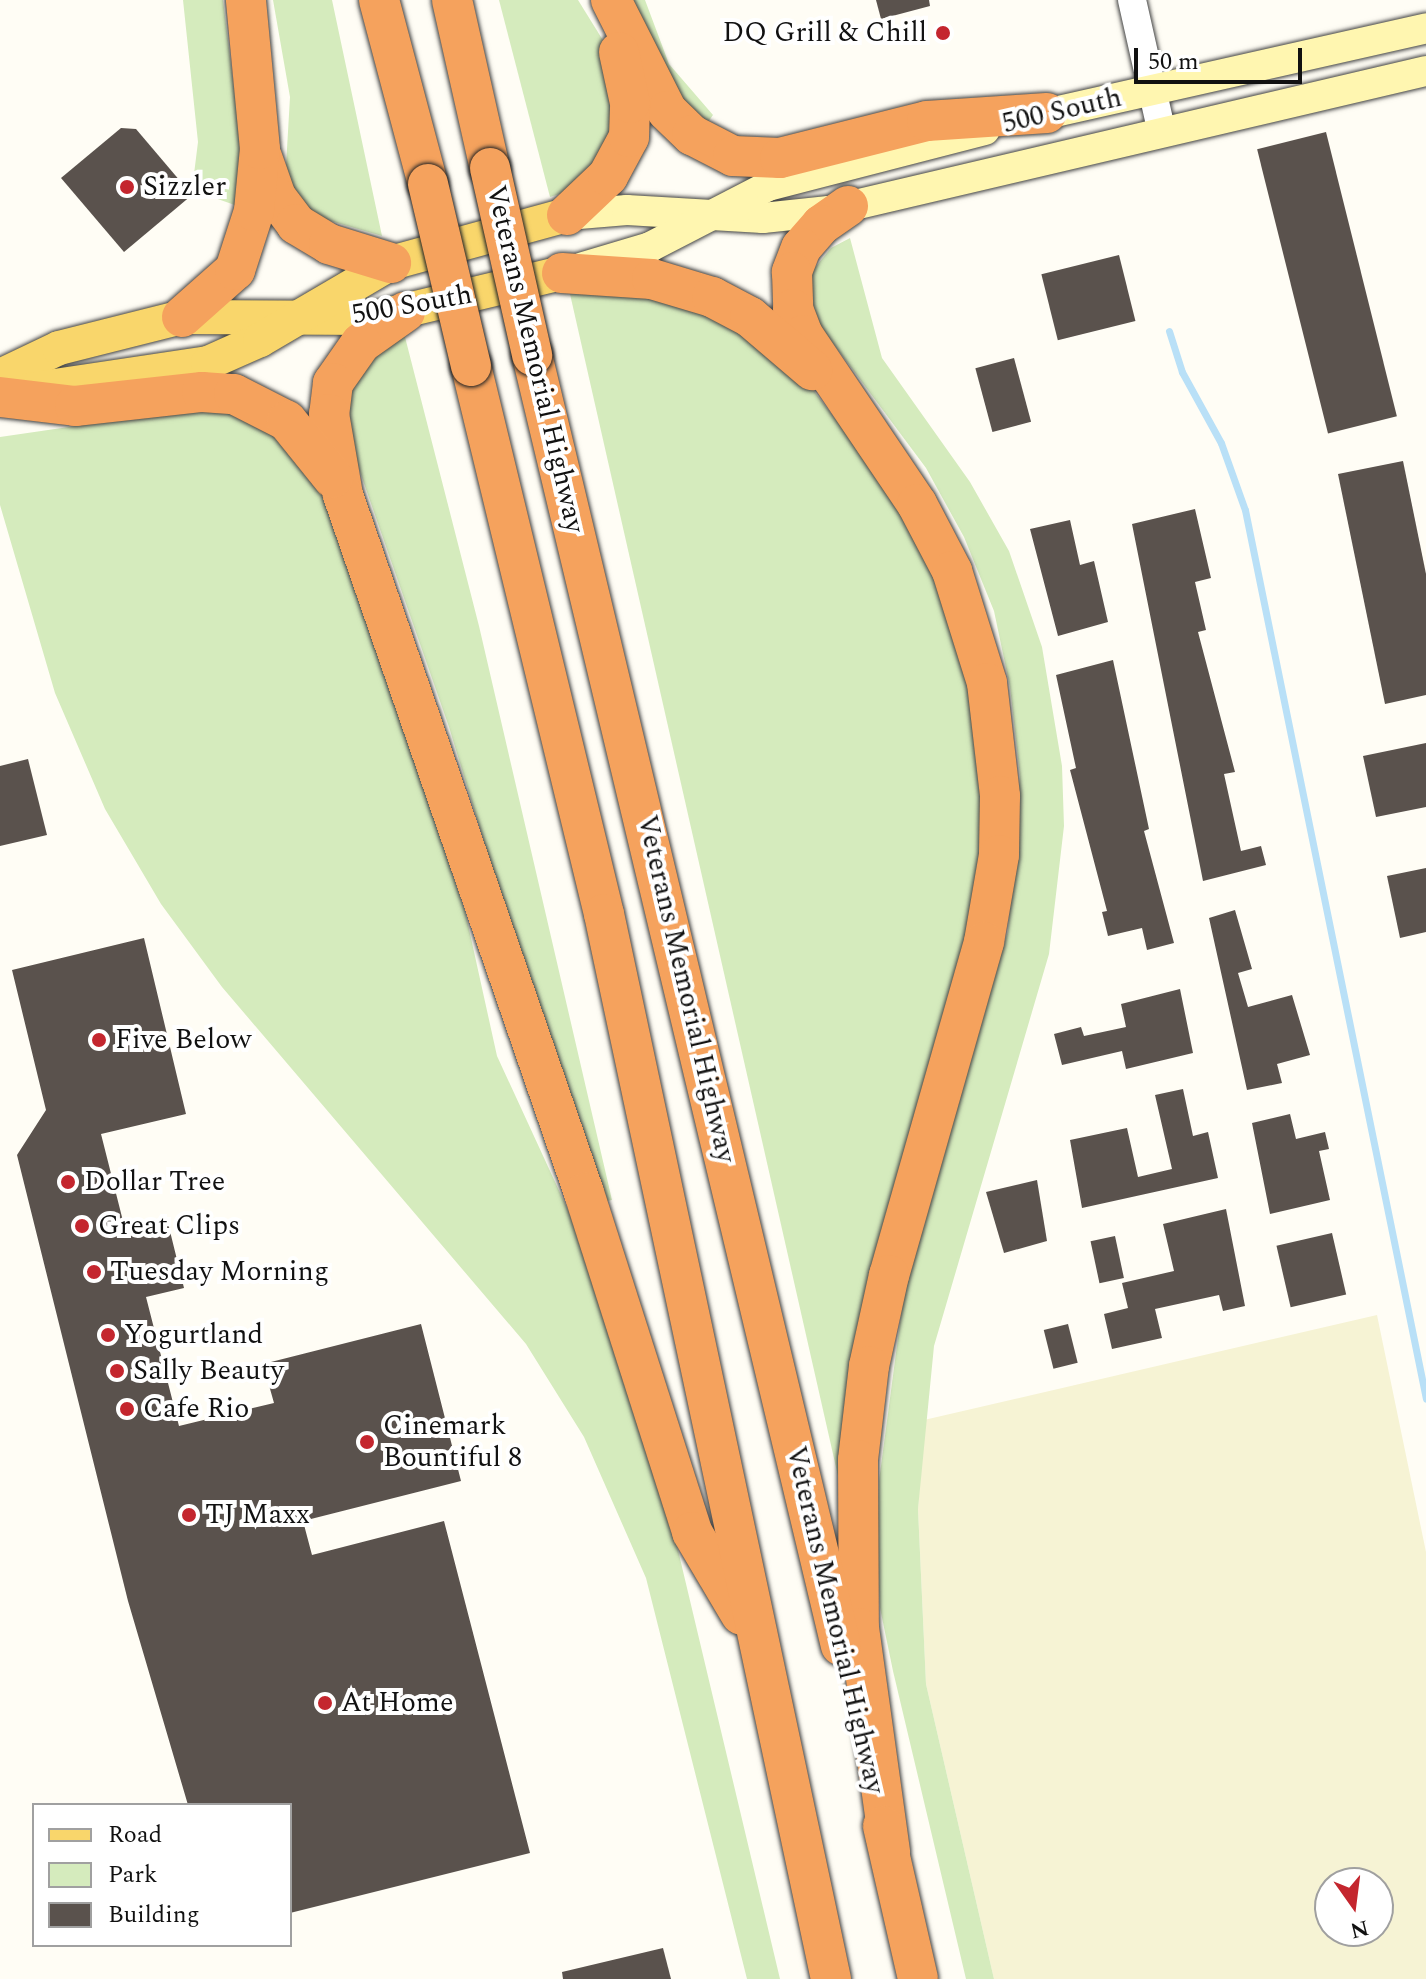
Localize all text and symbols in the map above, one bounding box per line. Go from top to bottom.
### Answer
place label: DQ Grill & Chill [722,16,927,50]
marker: DQ Grill & Chill [934,24,952,42]
scale bar [1138,32,1306,82]
text: 50 m [1148,44,1199,80]
street label: 500 South [999,81,1125,141]
place label: Sizzler [143,170,226,204]
marker: Sizzler [118,178,136,196]
street label: Veterans Memorial Highway [479,182,591,536]
street label: 500 South [349,278,475,332]
street label: Veterans Memorial Highway [630,812,742,1166]
place label: Five Below [115,1023,251,1057]
marker: Five Below [90,1031,108,1049]
place label: Dollar Tree [84,1165,225,1199]
marker: Dollar Tree [59,1173,77,1191]
place label: Great Clips [98,1209,240,1243]
marker: Great Clips [73,1217,91,1235]
place label: Tuesday Morning [110,1255,329,1289]
marker: Tuesday Morning [85,1263,103,1281]
place label: Yogurtland [124,1318,263,1352]
marker: Yogurtland [99,1326,117,1344]
place label: Sally Beauty [133,1354,284,1388]
marker: Sally Beauty [108,1362,126,1380]
place label: Cafe Rio [143,1392,249,1426]
marker: Cafe Rio [118,1400,136,1418]
place label: Cinemark Bountiful 8 [383,1409,522,1475]
marker: Cinemark Bountiful 8 [358,1433,376,1451]
street label: Veterans Memorial Highway [779,1443,891,1797]
place label: TJ Maxx [205,1498,310,1532]
marker: TJ Maxx [180,1506,198,1524]
place label: At Home [341,1686,454,1720]
marker: At Home [316,1694,334,1712]
legend [32,1803,292,1947]
text: Road [108,1817,162,1853]
text: Park [108,1857,158,1893]
north arrow [1314,1867,1394,1947]
text: Building [108,1897,200,1933]
text: N [1347,1911,1372,1947]

